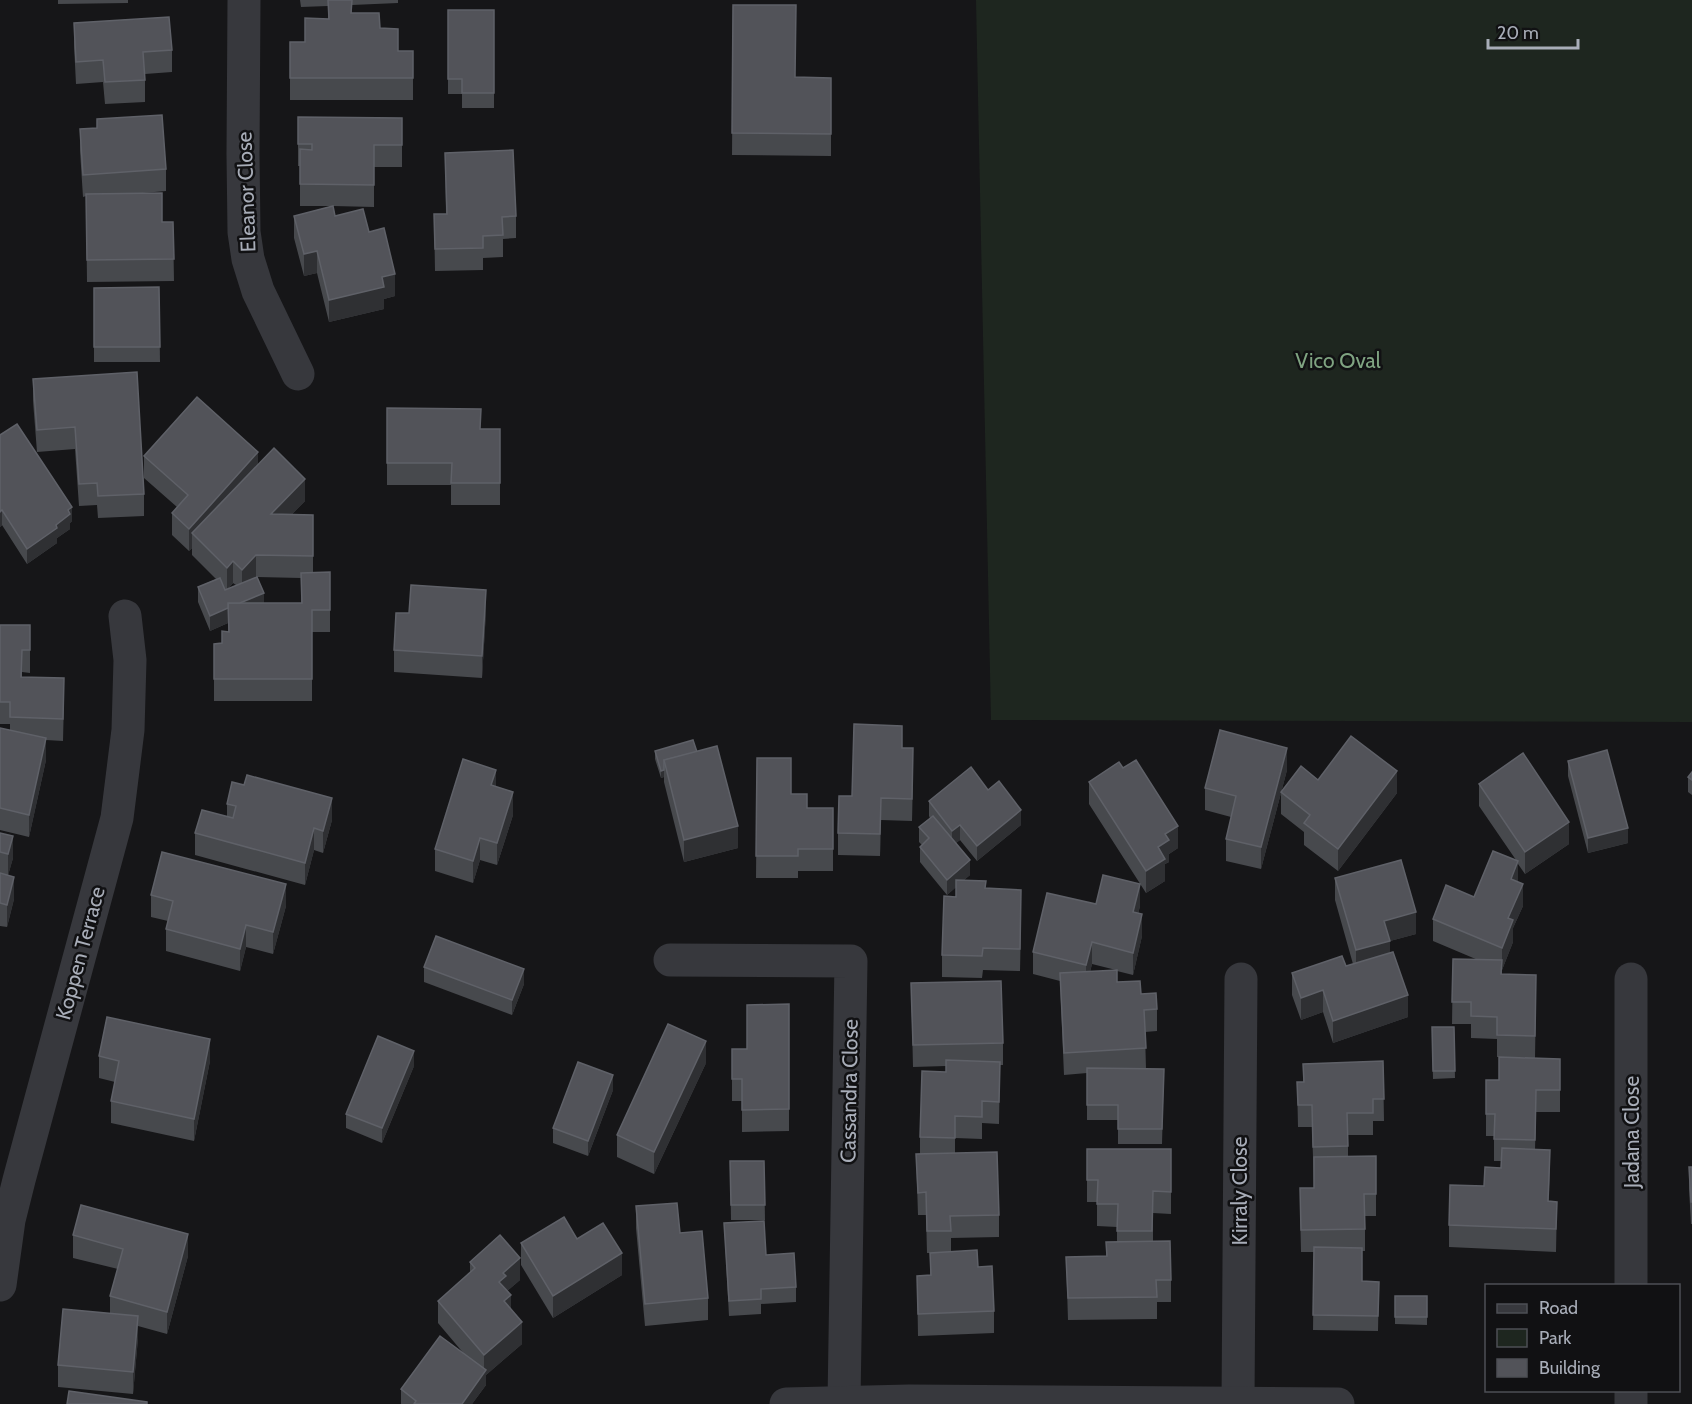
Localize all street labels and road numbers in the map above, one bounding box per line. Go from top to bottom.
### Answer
street label: Eleanor Close [231,131,261,253]
street label: Koppen Terrace [50,883,110,1022]
street label: Cassandra Close [835,1019,863,1163]
street label: Jadana Close [1619,1076,1644,1189]
street label: Kirraly Close [1227,1136,1252,1245]

